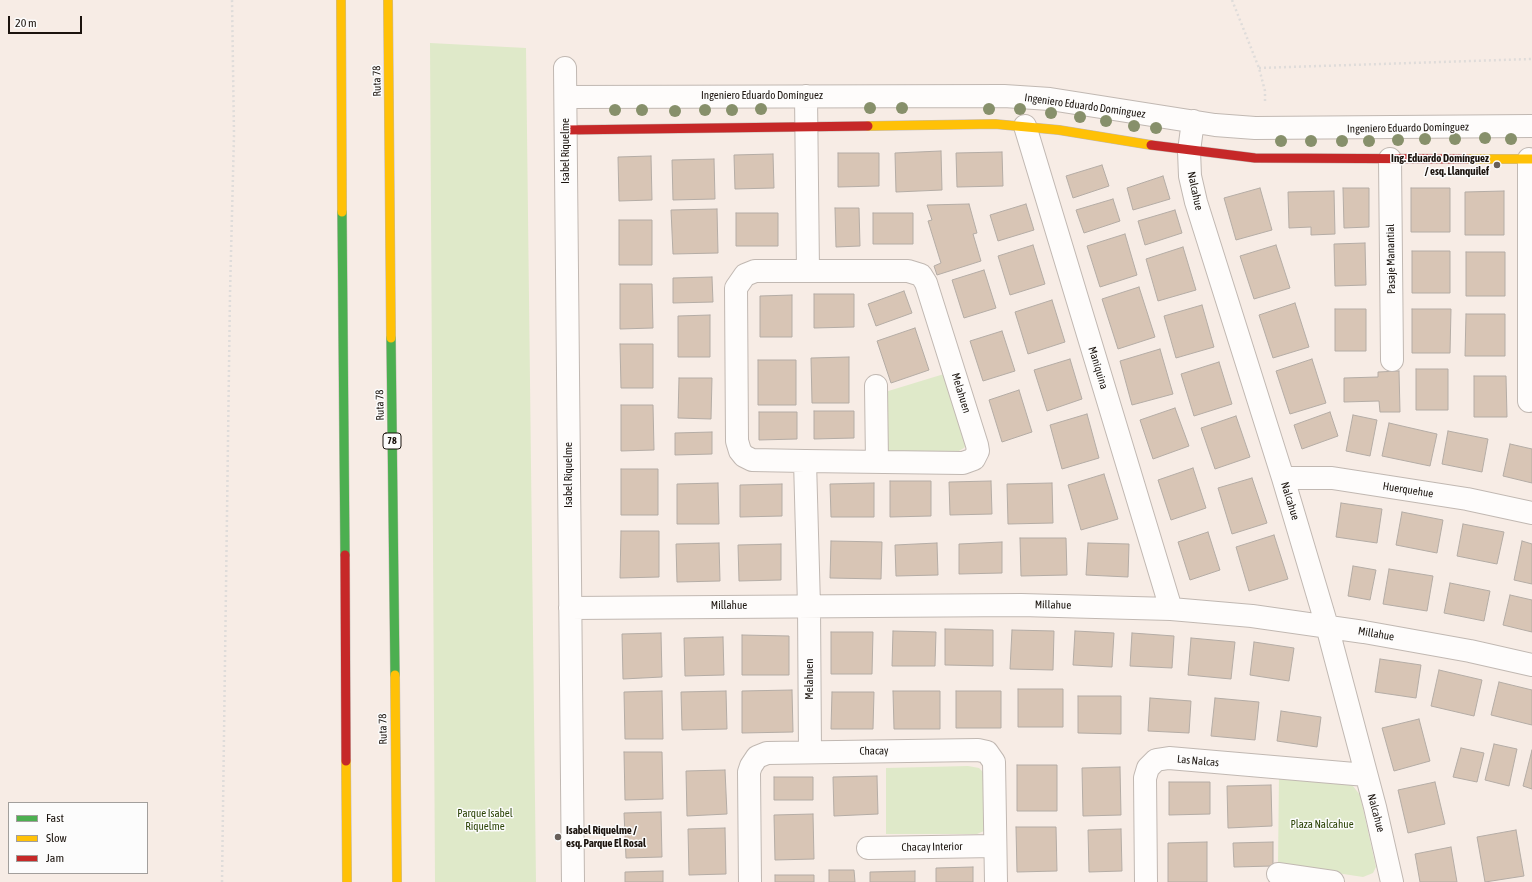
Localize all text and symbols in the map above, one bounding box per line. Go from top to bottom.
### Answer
scale bar [10,8,84,34]
text: 20 m [15,16,37,30]
street label: Ruta 78 [370,65,384,97]
street label: Ingeniero Eduardo Domínguez [701,89,823,103]
street label: Ingeniero Eduardo Domínguez [1024,91,1146,121]
street label: Isabel Riquelme [559,118,573,184]
street label: Ingeniero Eduardo Domínguez [1347,120,1469,136]
place label: Ing. Eduardo Domínguez / esq. Llanquilef [1391,152,1489,178]
marker: Ing. Eduardo Domínguez / esq. Llanquilef [1492,160,1502,170]
street label: Nalcahue [1184,170,1206,212]
street label: Pasaje Manantial [1384,224,1398,294]
street label: Maniquina [1085,345,1111,391]
street label: Melahuen [949,371,973,415]
street label: Ruta 78 [373,389,387,421]
road number: 78 [383,433,401,449]
street label: Isabel Riquelme [562,442,576,508]
street label: Huerquehue [1382,479,1434,501]
street label: Nalcahue [1278,480,1302,522]
street label: Millahue [1035,598,1071,612]
street label: Millahue [711,599,747,613]
street label: Millahue [1357,624,1395,644]
street label: Melahuen [803,658,817,700]
street label: Ruta 78 [376,713,390,745]
street label: Chacay [859,744,889,758]
street label: Las Nalcas [1176,753,1220,769]
street label: Nalcahue [1365,792,1387,834]
legend [8,802,148,874]
park label: Parque Isabel Riquelme [457,807,513,833]
text: Fast [46,811,64,825]
park label: Plaza Nalcahue [1290,818,1354,832]
place label: Isabel Riquelme / esq. Parque El Rosal [566,824,646,850]
text: Slow [46,831,67,845]
marker: Isabel Riquelme / esq. Parque El Rosal [553,832,563,842]
street label: Chacay Interior [901,840,963,854]
text: Jam [46,851,64,865]

